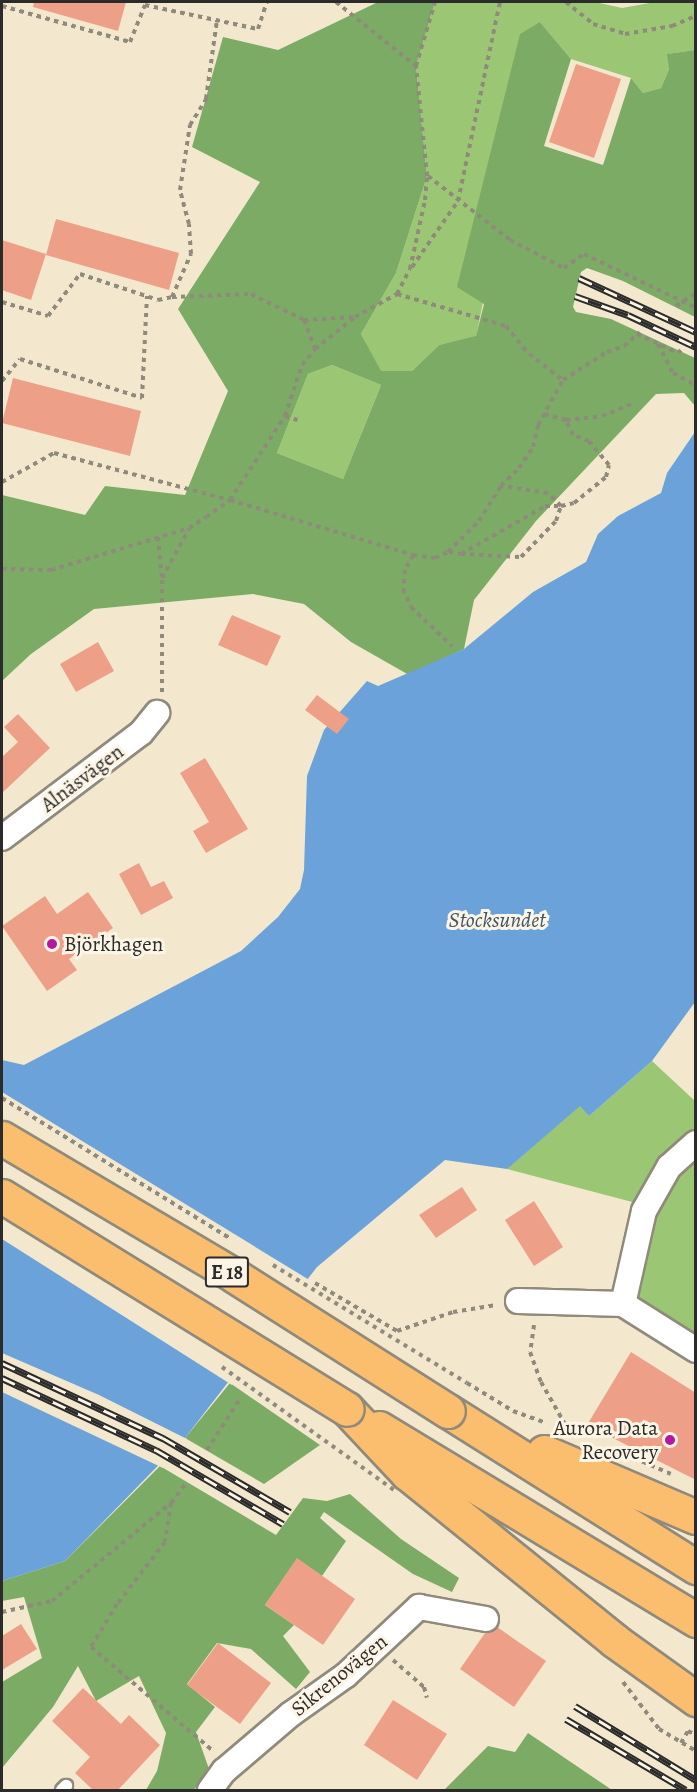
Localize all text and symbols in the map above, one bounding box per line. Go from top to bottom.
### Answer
street label: Alnäsvägen [36,739,128,817]
water label: Stocksundet [449,908,545,934]
place label: Björkhagen [64,931,163,957]
marker: Björkhagen [45,937,59,951]
road number: E 18 [204,1255,250,1289]
place label: Aurora Data Recovery [553,1415,658,1465]
marker: Aurora Data Recovery [663,1433,677,1447]
street label: Sikrenovägen [286,1629,392,1721]

